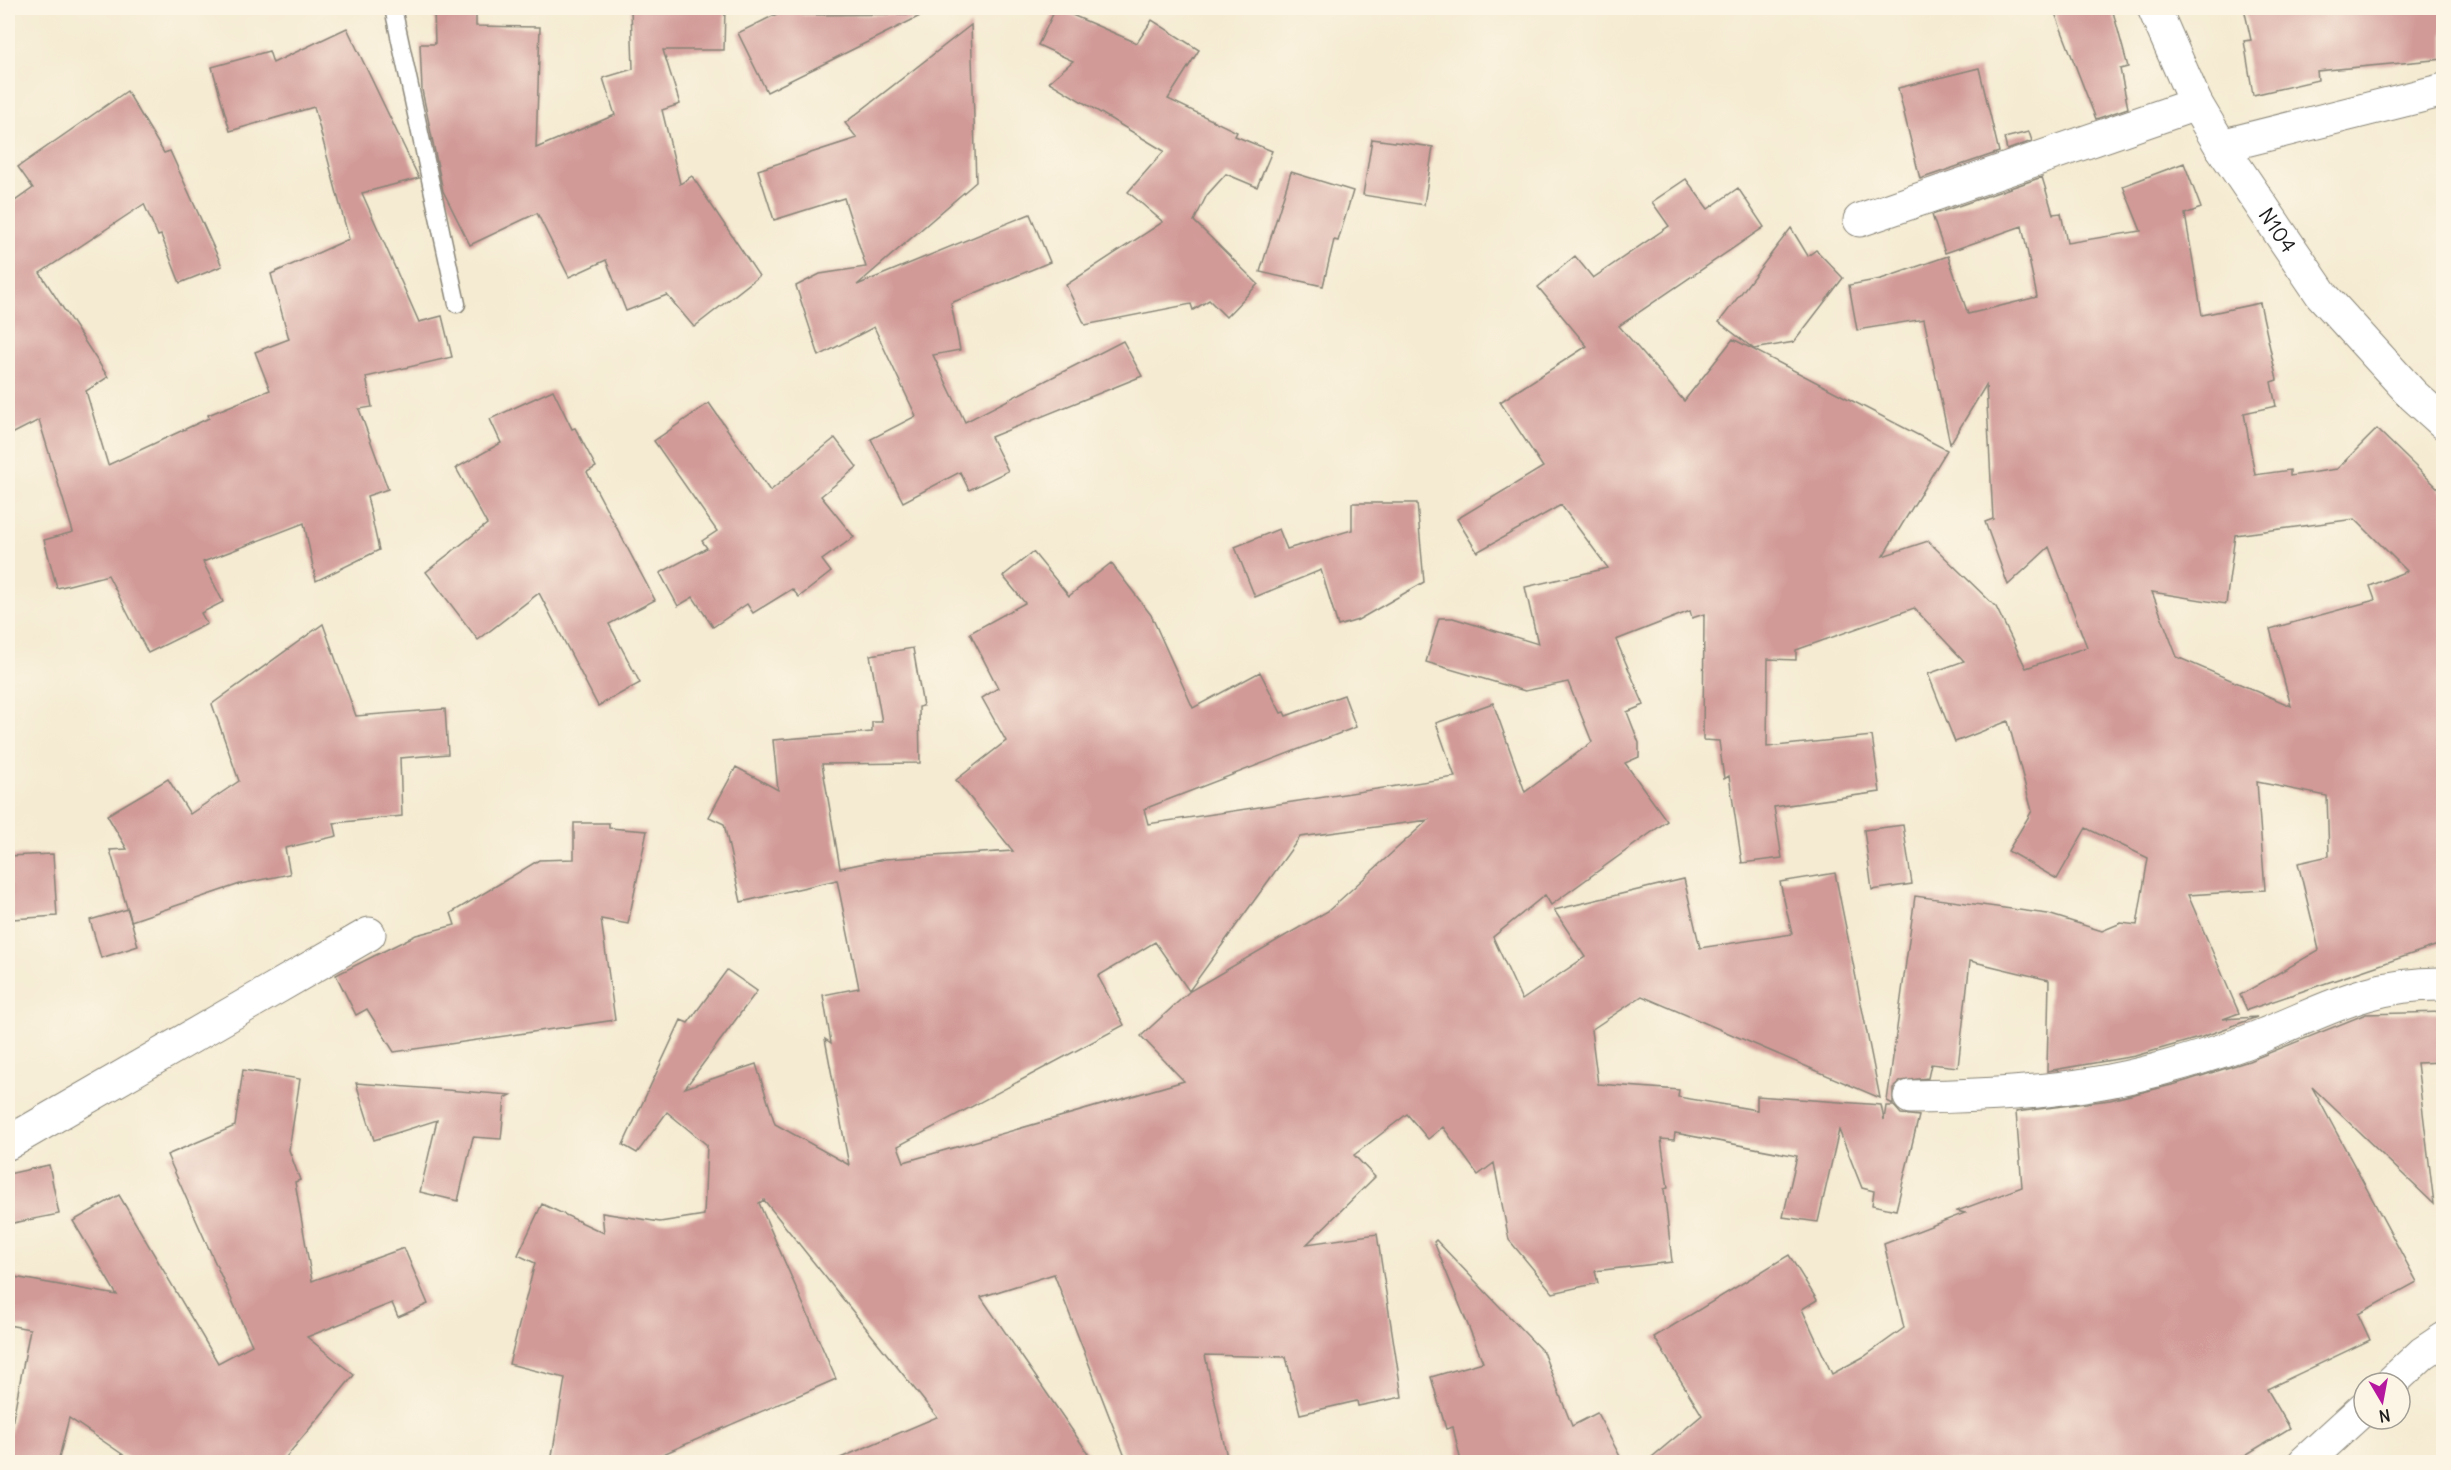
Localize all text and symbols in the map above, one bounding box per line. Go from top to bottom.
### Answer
street label: N104 [2253,202,2303,258]
north arrow [2352,1371,2412,1431]
text: N [2377,1405,2392,1427]

